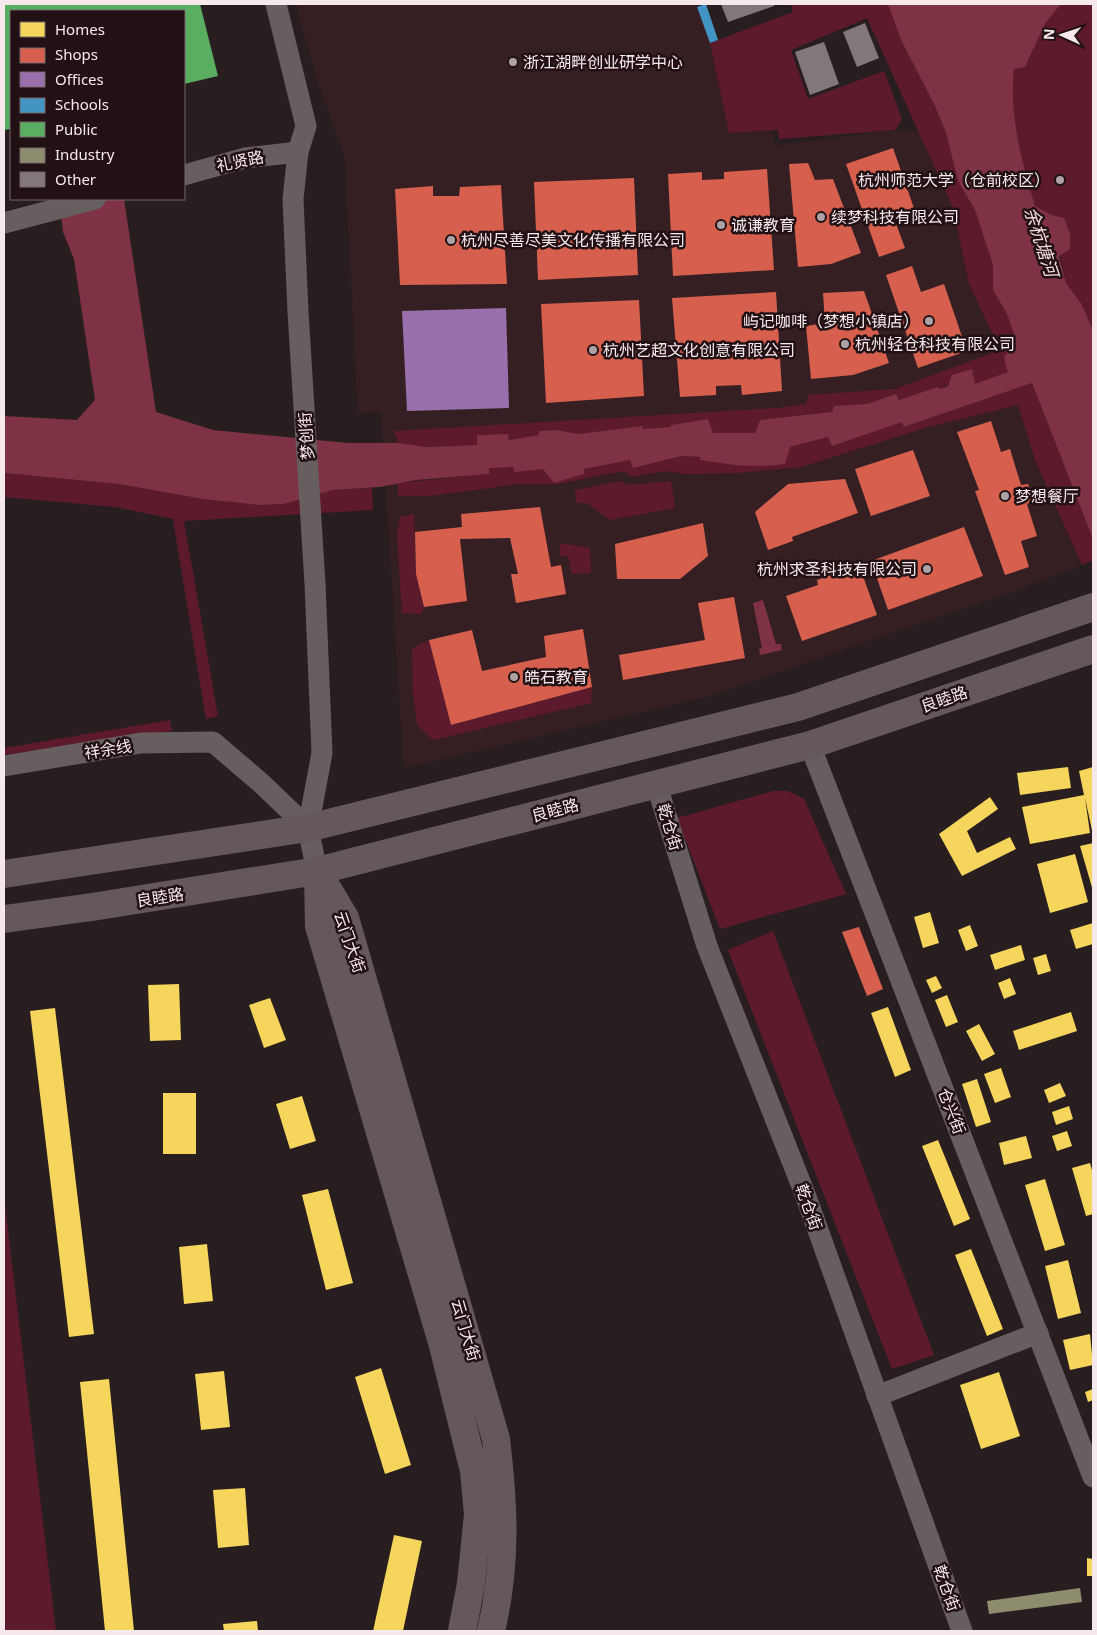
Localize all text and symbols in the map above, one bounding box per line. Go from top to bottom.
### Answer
legend [10,10,185,200]
north arrow [1037,10,1087,60]
text: Homes [55,19,105,39]
text: N [1039,28,1058,40]
text: Shops [55,44,98,64]
place label: 浙江湖畔创业研学中心 [523,51,683,73]
marker: 浙江湖畔创业研学中心 [507,56,519,68]
text: Offices [55,69,104,89]
text: Schools [55,94,109,114]
text: Public [55,119,98,139]
text: Industry [55,144,115,164]
street label: 礼贤路 [214,145,266,177]
text: Other [55,169,96,189]
place label: 杭州师范大学（仓前校区） [858,169,1050,191]
marker: 杭州师范大学（仓前校区） [1054,174,1066,186]
water label: 余杭塘河 [1019,204,1065,282]
place label: 续梦科技有限公司 [831,206,959,228]
marker: 续梦科技有限公司 [815,211,827,223]
place label: 诚谦教育 [731,214,795,236]
marker: 诚谦教育 [715,219,727,231]
place label: 杭州尽善尽美文化传播有限公司 [461,229,685,251]
marker: 杭州尽善尽美文化传播有限公司 [445,234,457,246]
place label: 屿记咖啡（梦想小镇店） [743,310,919,332]
marker: 屿记咖啡（梦想小镇店） [923,315,935,327]
place label: 杭州轻仓科技有限公司 [855,333,1015,355]
marker: 杭州轻仓科技有限公司 [839,338,851,350]
place label: 杭州艺超文化创意有限公司 [603,339,795,361]
marker: 杭州艺超文化创意有限公司 [587,344,599,356]
street label: 梦创街 [293,411,319,461]
place label: 梦想餐厅 [1015,485,1079,507]
marker: 梦想餐厅 [999,490,1011,502]
place label: 杭州求圣科技有限公司 [757,558,917,580]
marker: 杭州求圣科技有限公司 [921,563,933,575]
place label: 皓石教育 [524,666,588,688]
marker: 皓石教育 [508,671,520,683]
street label: 良睦路 [918,681,970,717]
street label: 祥余线 [83,734,133,764]
street label: 良睦路 [529,793,581,827]
street label: 乾仓街 [652,801,688,853]
street label: 良睦路 [135,882,185,912]
street label: 云门大街 [329,908,371,976]
street label: 仓兴街 [933,1085,971,1137]
street label: 乾仓街 [790,1181,828,1233]
street label: 云门大街 [447,1296,485,1364]
street label: 乾仓街 [928,1562,966,1614]

